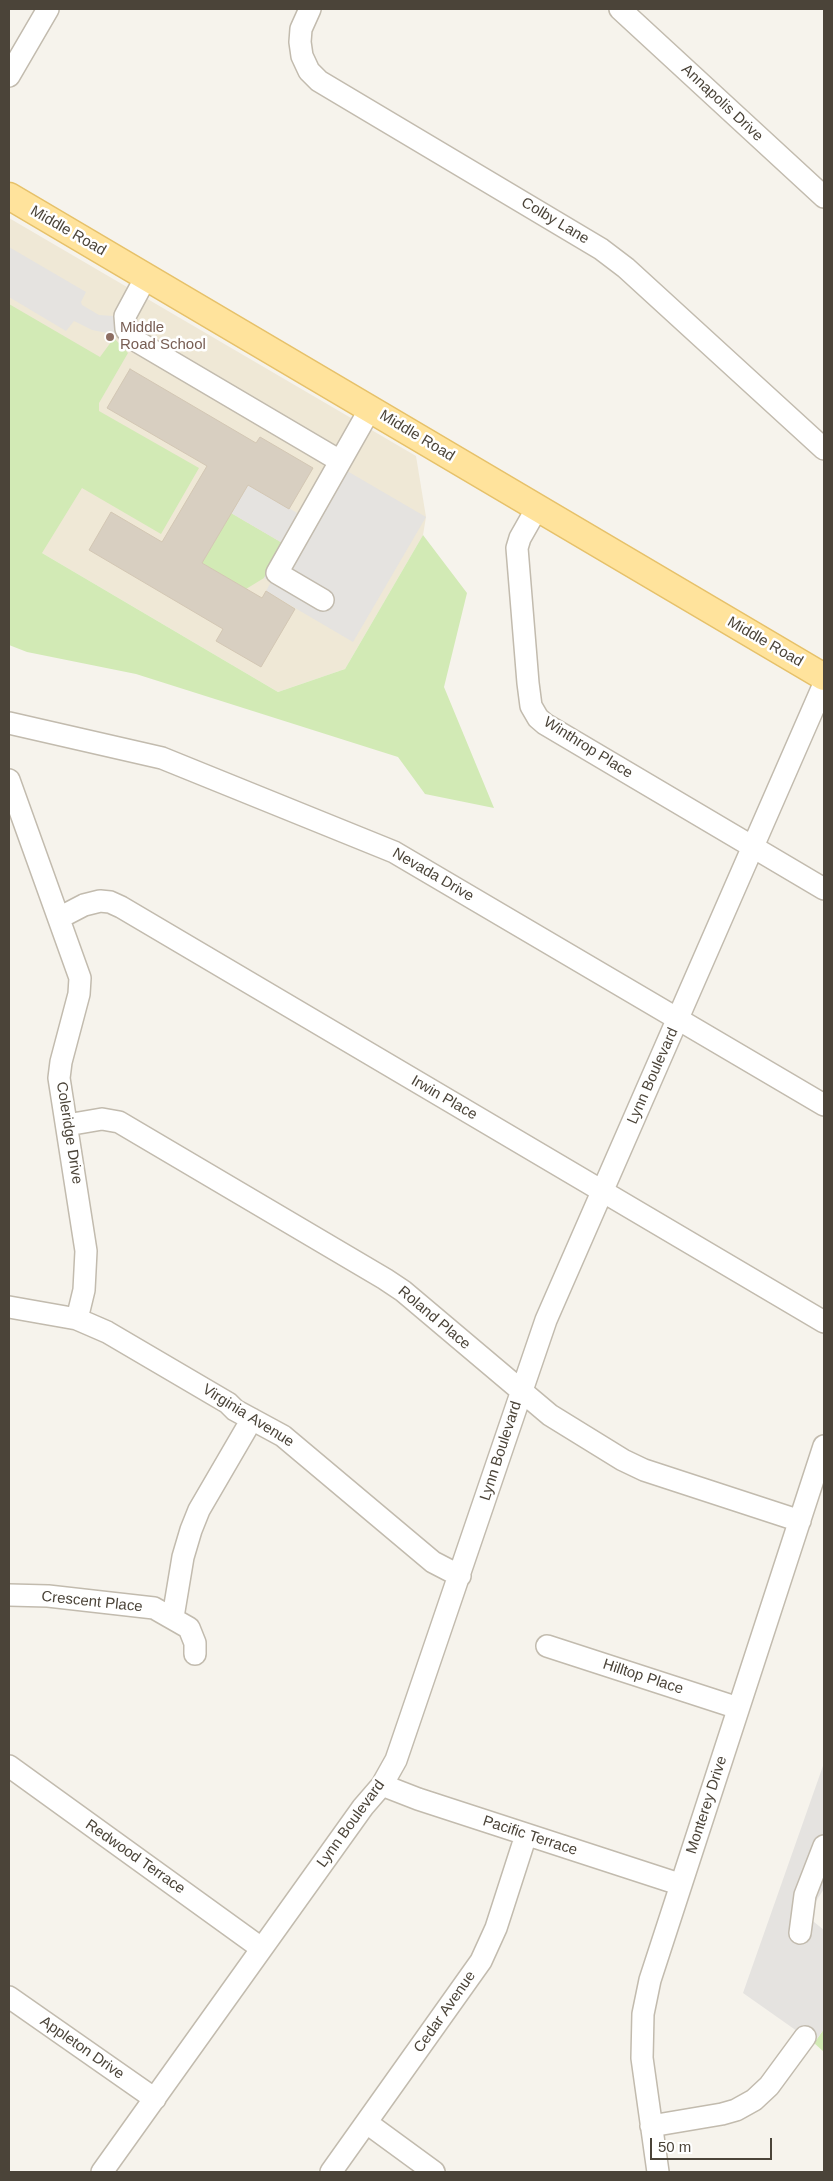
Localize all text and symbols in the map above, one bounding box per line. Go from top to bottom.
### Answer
street label: Annapolis Drive [677,61,767,145]
street label: Colby Lane [518,194,592,248]
street label: Middle Road [27,202,109,260]
place label: Middle Road School [120,319,206,354]
marker: Middle Road School [104,331,116,343]
street label: Middle Road [376,407,458,465]
street label: Middle Road [724,613,806,671]
street label: Winthrop Place [540,713,636,783]
street label: Nevada Drive [389,844,477,906]
street label: Lynn Boulevard [624,1025,682,1127]
street label: Irwin Place [408,1072,480,1124]
street label: Coleridge Drive [52,1081,86,1185]
street label: Roland Place [394,1282,474,1354]
street label: Virginia Avenue [199,1381,297,1451]
street label: Lynn Boulevard [476,1399,526,1503]
street label: Crescent Place [40,1588,144,1616]
street label: Hilltop Place [601,1656,685,1698]
street label: Monterey Drive [683,1754,731,1856]
street label: Lynn Boulevard [313,1777,389,1871]
street label: Pacific Terrace [480,1812,580,1860]
street label: Redwood Terrace [82,1816,188,1898]
street label: Cedar Avenue [410,1968,480,2056]
street label: Appleton Drive [37,2012,127,2084]
scale bar [653,2128,776,2160]
text: 50 m [658,2138,691,2155]

